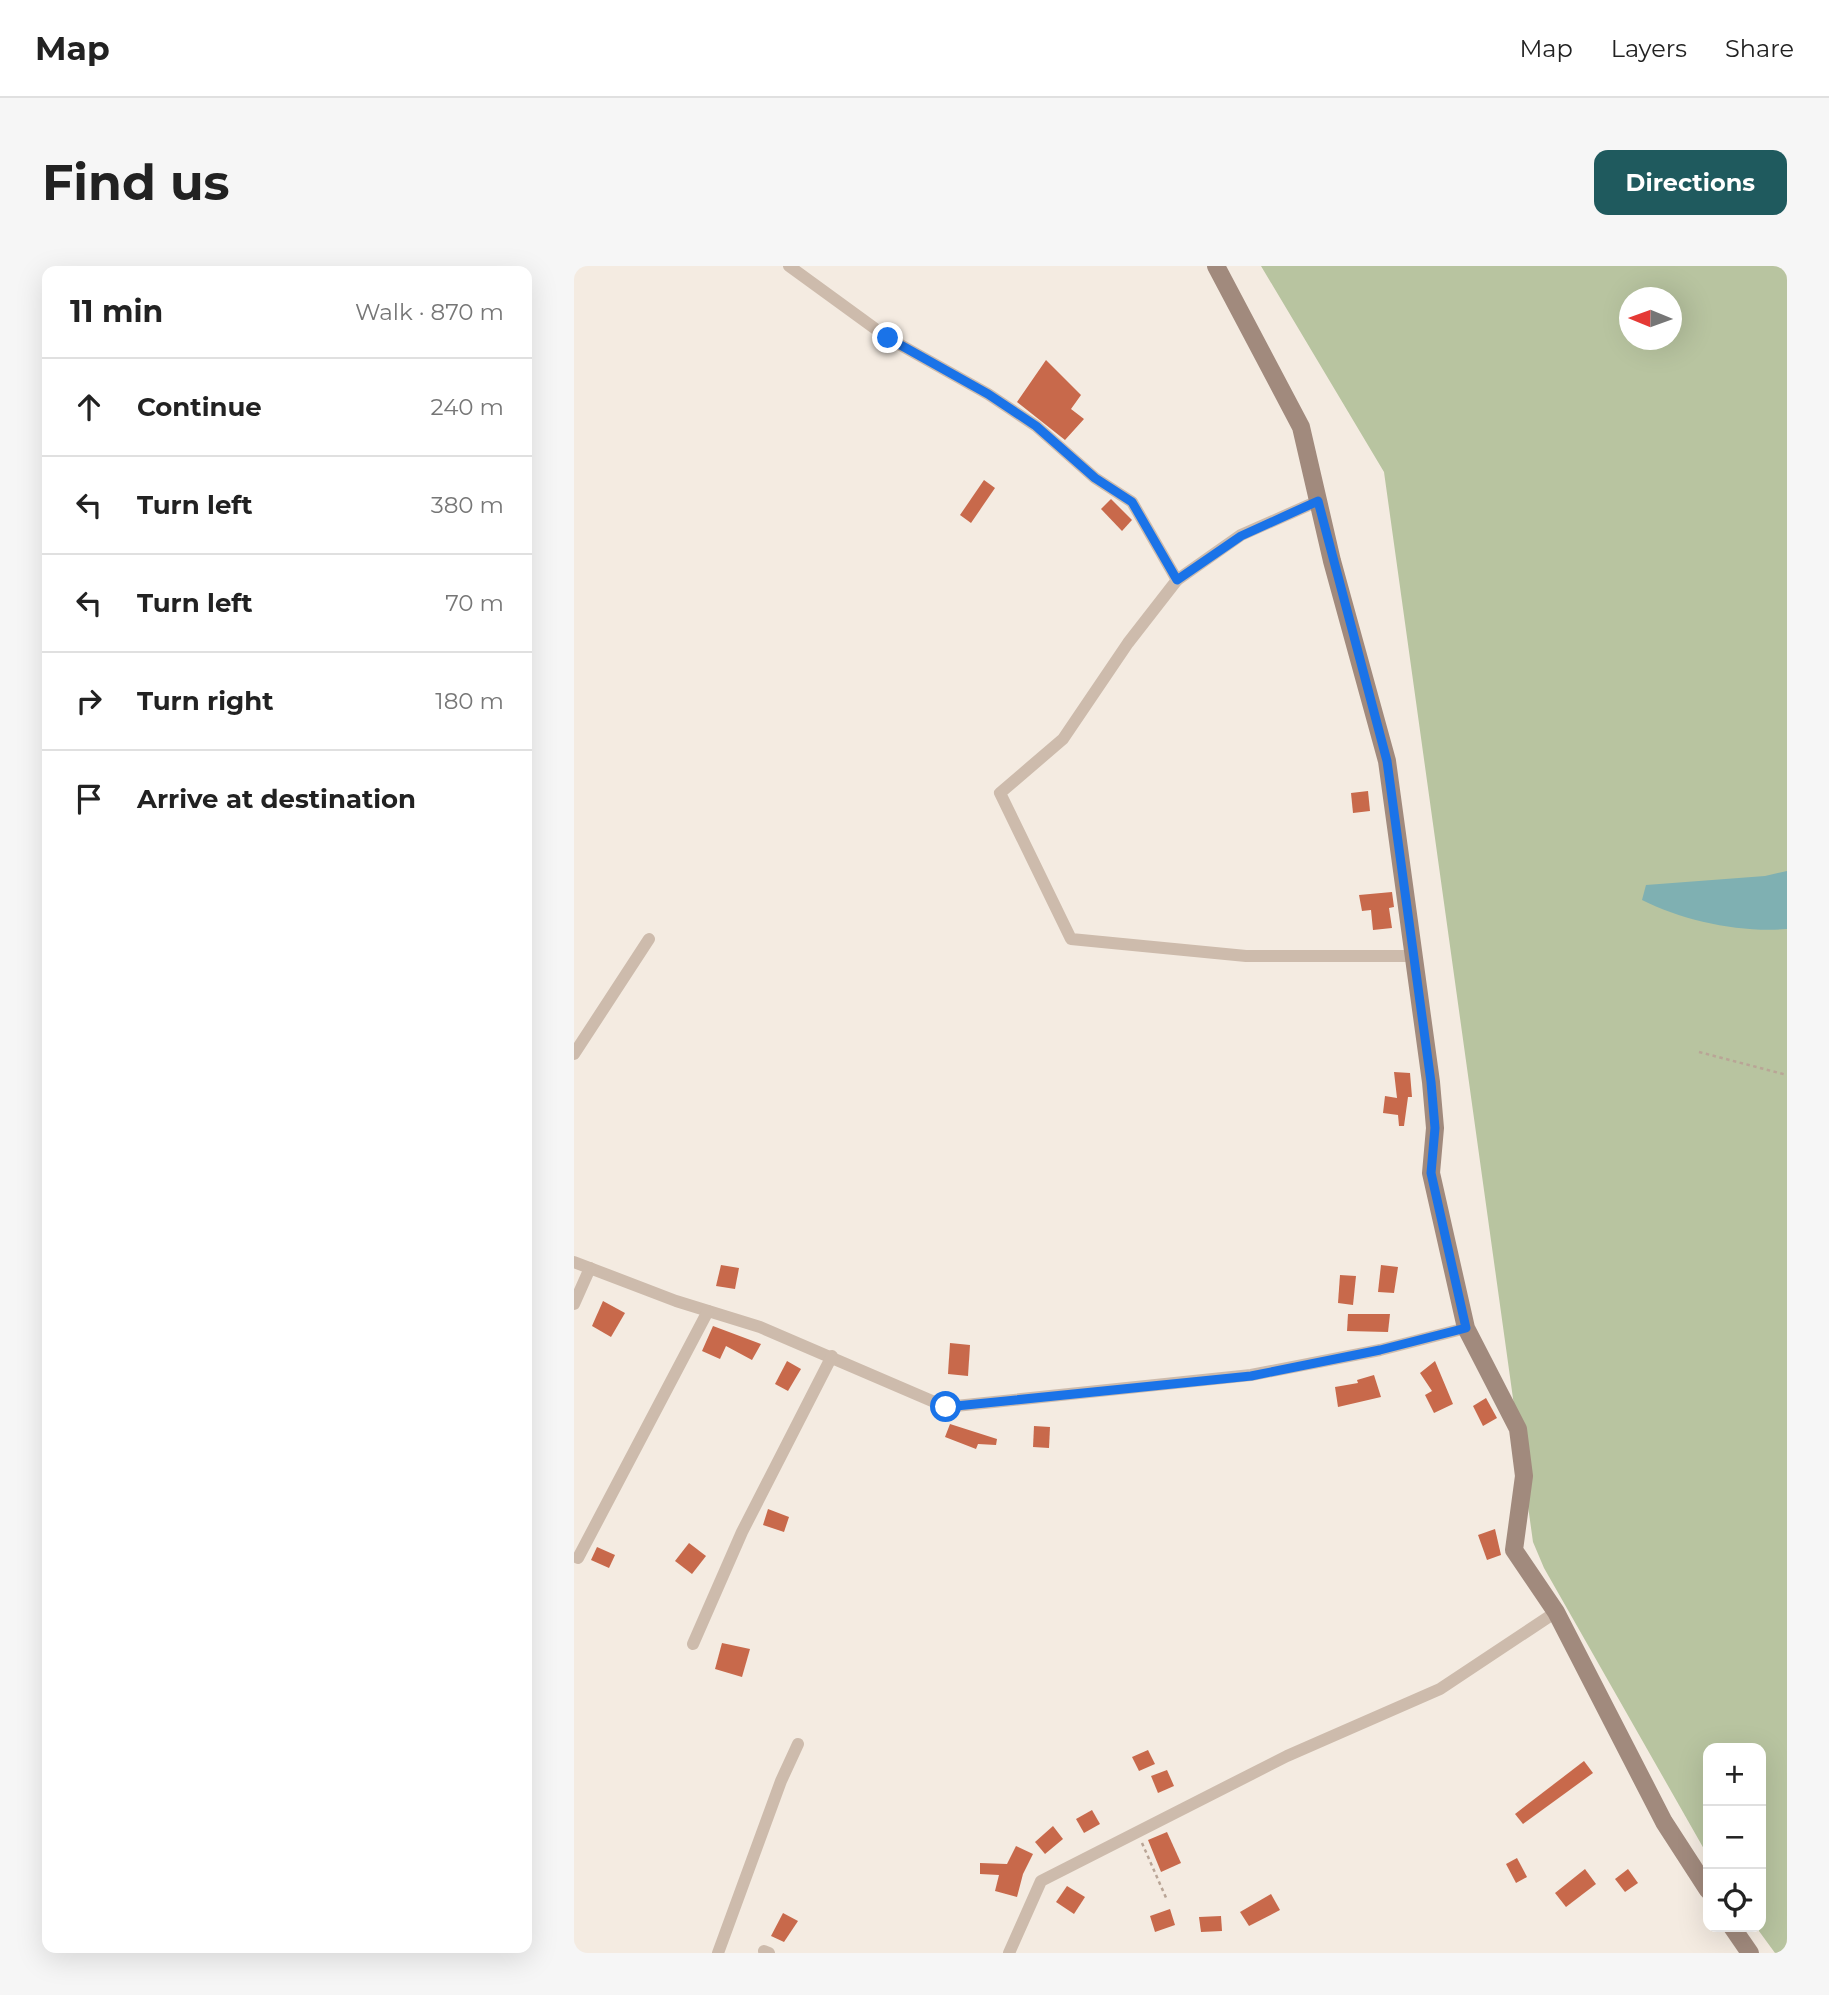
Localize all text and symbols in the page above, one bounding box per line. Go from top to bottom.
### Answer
text: Map [35,28,110,68]
text: Map [1519,34,1573,63]
text: Layers [1611,34,1687,63]
text: Share [1725,34,1794,63]
button: Directions [1594,150,1787,215]
text: Find us [42,153,230,212]
north arrow [1619,287,1682,350]
text: 11 min [70,293,163,330]
text: Walk · 870 m [355,298,504,326]
route end [872,322,903,353]
icon: ahead [70,388,108,426]
text: Continue [137,391,262,423]
text: 240 m [431,393,504,421]
icon: left [70,486,108,524]
text: Turn left [137,489,253,521]
text: 380 m [431,491,504,519]
icon: left [70,584,108,622]
text: Turn left [137,587,253,619]
text: 70 m [445,589,504,617]
icon: right [70,682,108,720]
text: Turn right [137,685,273,717]
text: 180 m [435,687,504,715]
icon: arrive [70,780,108,818]
text: Arrive at destination [137,783,416,815]
route start [930,1391,961,1422]
map controls [1703,1743,1766,1932]
button: + [1703,1743,1766,1806]
button: − [1703,1806,1766,1869]
button: locate [1703,1869,1766,1932]

